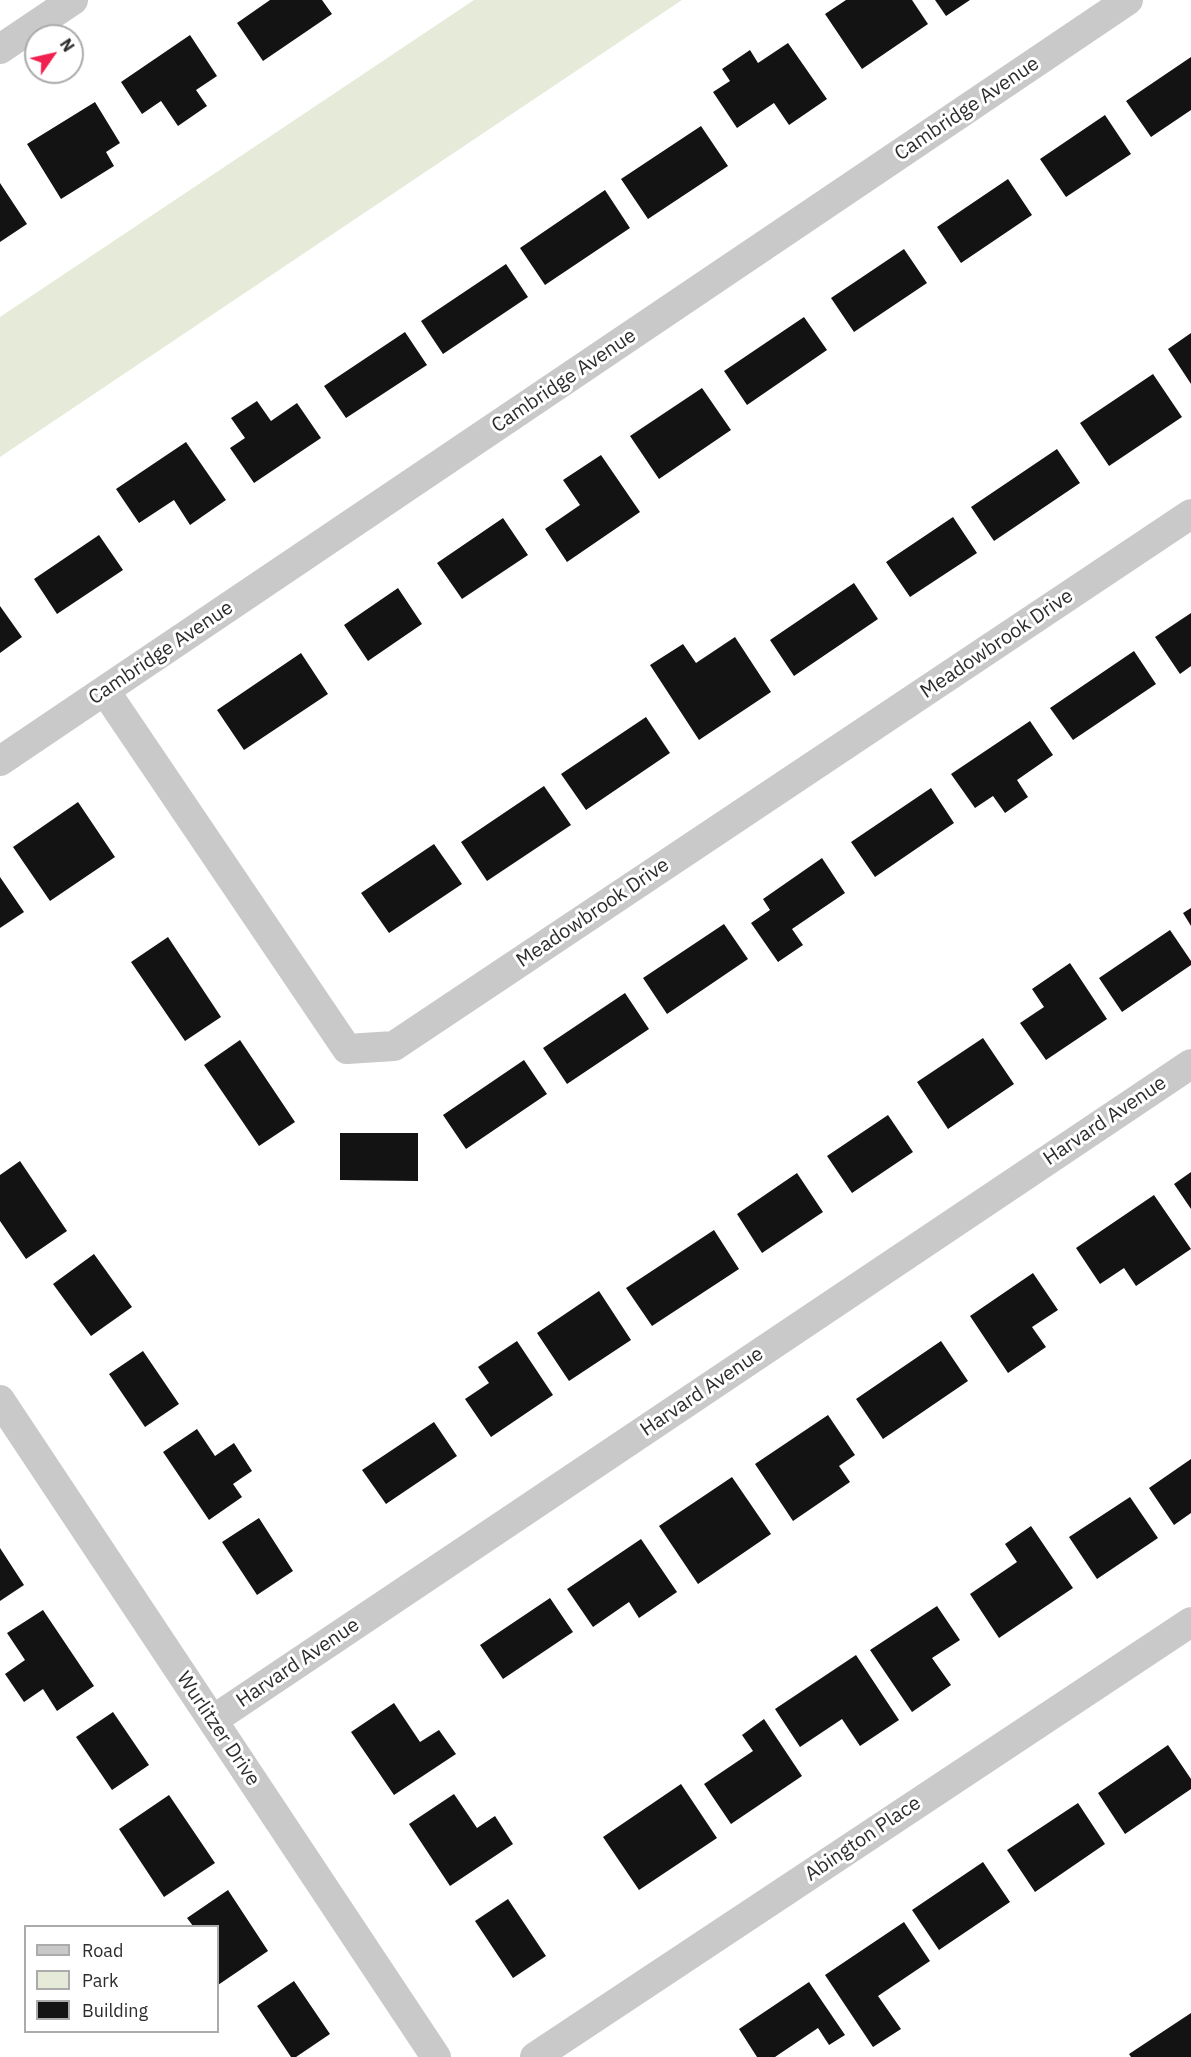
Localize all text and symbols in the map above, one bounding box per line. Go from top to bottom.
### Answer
north arrow [24,24,84,84]
text: N [56,35,79,55]
street label: Cambridge Avenue [890,52,1044,166]
street label: Cambridge Avenue [487,324,641,438]
street label: Meadowbrook Drive [916,584,1078,704]
street label: Cambridge Avenue [84,596,238,710]
street label: Meadowbrook Drive [512,853,674,973]
street label: Harvard Avenue [1039,1071,1171,1171]
street label: Harvard Avenue [636,1342,768,1442]
street label: Harvard Avenue [232,1613,364,1713]
street label: Wurlitzer Drive [171,1667,265,1791]
street label: Abington Place [800,1791,926,1887]
legend [24,1925,219,2033]
text: Road [82,1939,123,1962]
text: Park [82,1969,118,1992]
text: Building [82,1999,148,2022]

